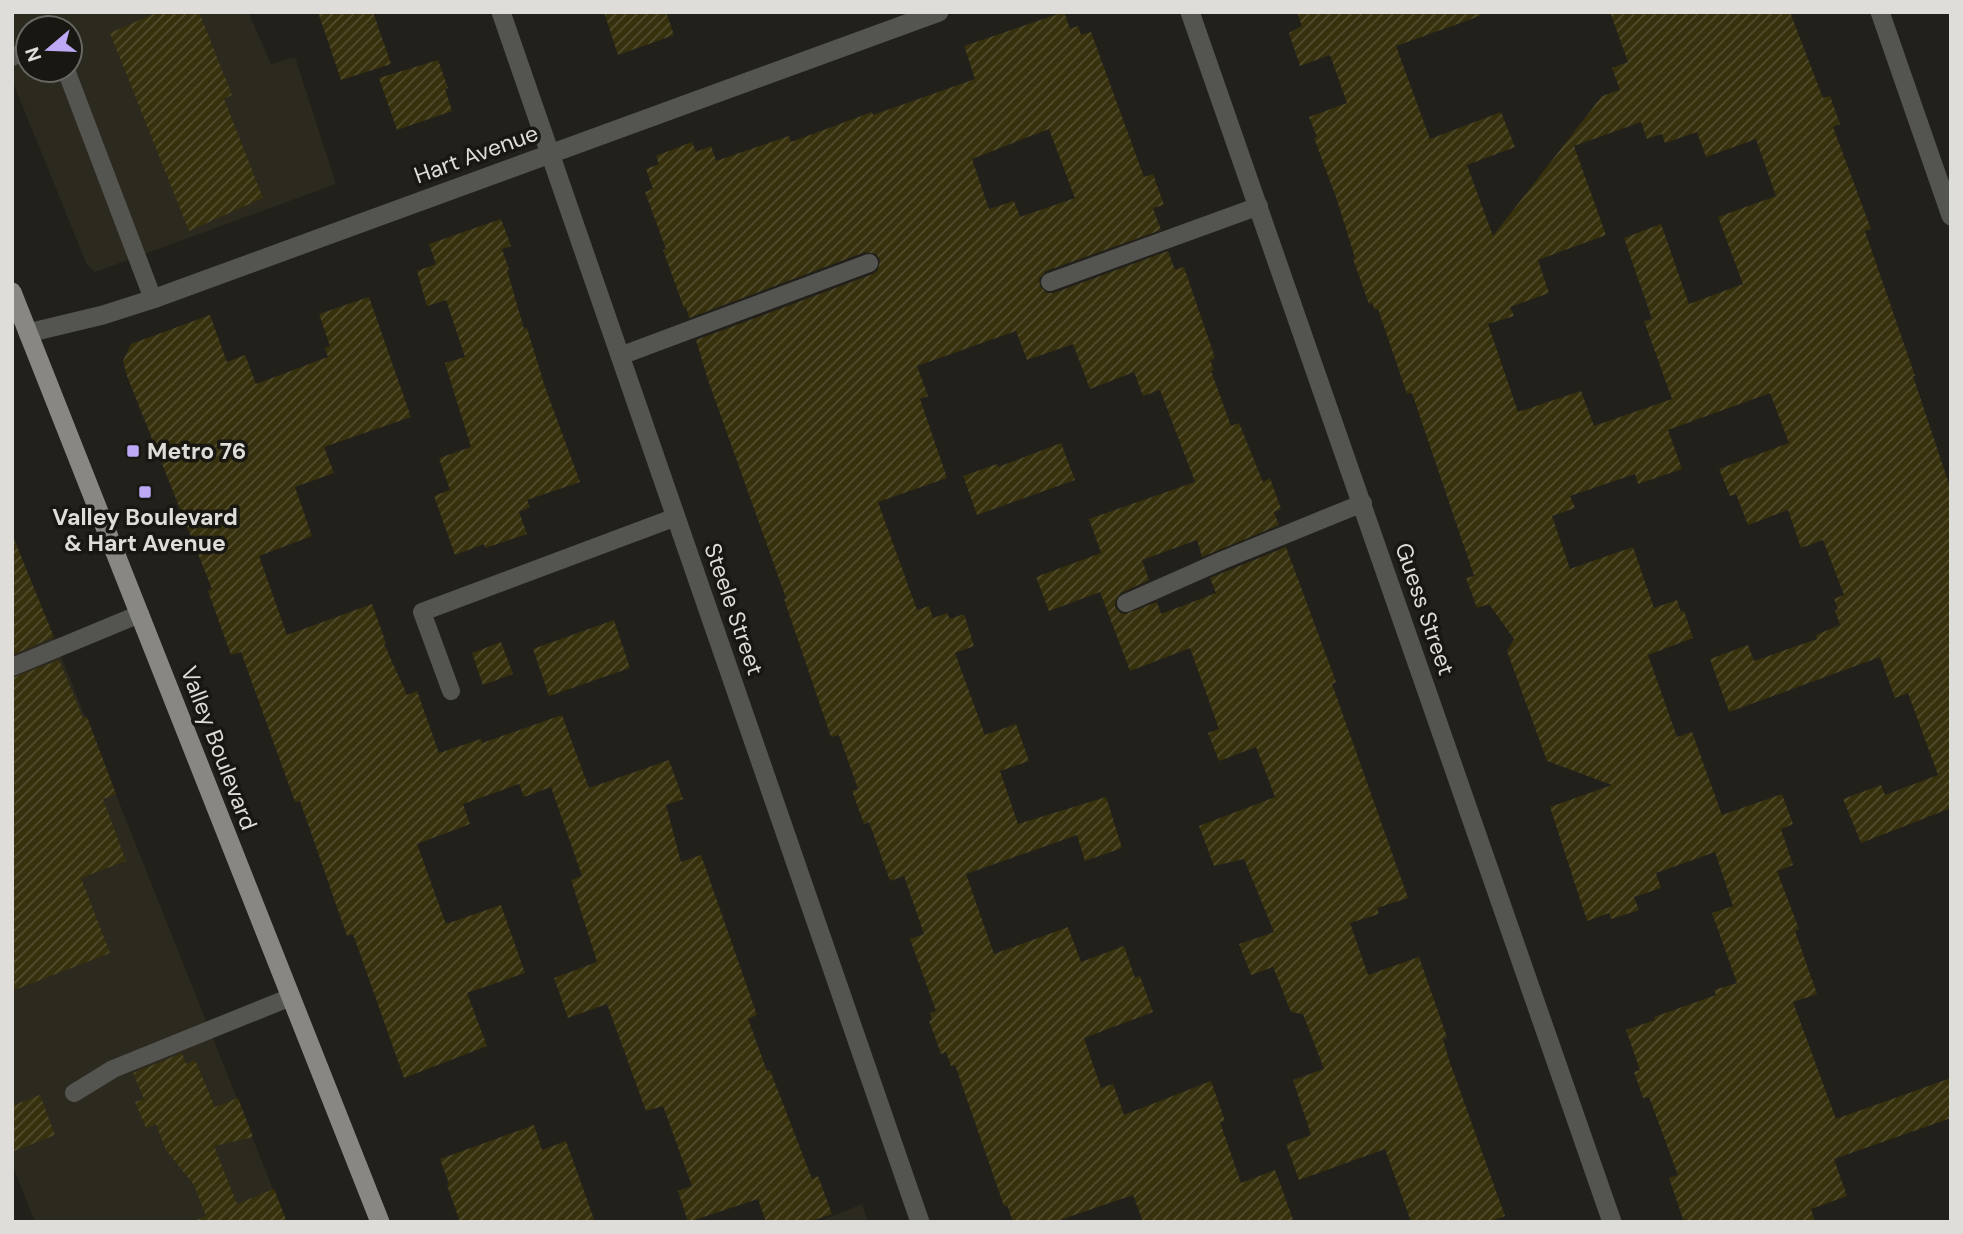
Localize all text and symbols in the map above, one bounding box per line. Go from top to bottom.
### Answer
north arrow [14,14,84,84]
text: N [19,44,47,65]
street label: Hart Avenue [410,118,542,190]
place label: Metro 76 [147,436,246,466]
marker: Metro 76 [125,443,141,459]
marker: Valley Boulevard & Hart Avenue [137,484,153,500]
place label: Valley Boulevard & Hart Avenue [52,502,238,558]
street label: Steele Street [697,539,771,679]
street label: Guess Street [1388,539,1462,679]
street label: Valley Boulevard [174,662,264,834]

